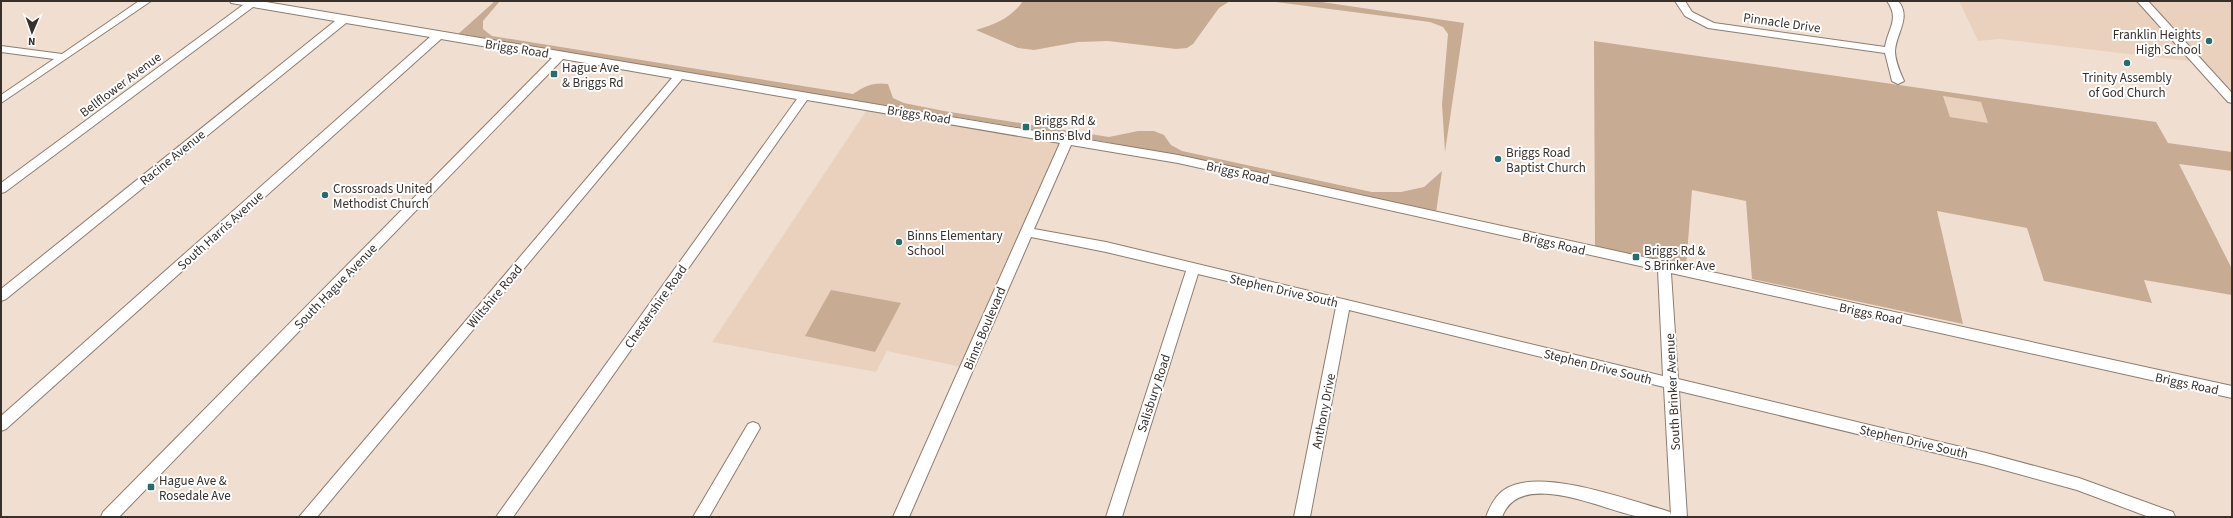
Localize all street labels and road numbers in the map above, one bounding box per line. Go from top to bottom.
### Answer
street label: Pinnacle Drive [1742,9,1822,37]
street label: Briggs Road [484,35,550,63]
street label: Bellflower Avenue [76,48,165,121]
street label: Briggs Road [886,101,952,129]
street label: Racine Avenue [136,126,209,190]
street label: Briggs Road [1204,157,1271,189]
street label: South Harris Avenue [174,187,268,274]
street label: Briggs Road [1520,228,1587,260]
street label: South Hague Avenue [290,240,381,334]
street label: Wiltshire Road [463,261,527,332]
street label: Chestershire Road [620,261,691,352]
street label: Stephen Drive South [1228,270,1340,312]
street label: Binns Boulevard [959,284,1011,373]
street label: Briggs Road [1837,298,1904,329]
street label: South Brinker Avenue [1661,333,1685,451]
street label: Stephen Drive South [1542,345,1654,389]
street label: Salisbury Road [1133,352,1175,435]
street label: Briggs Road [2153,368,2220,399]
street label: Anthony Drive [1308,372,1340,451]
street label: Stephen Drive South [1858,421,1970,463]

